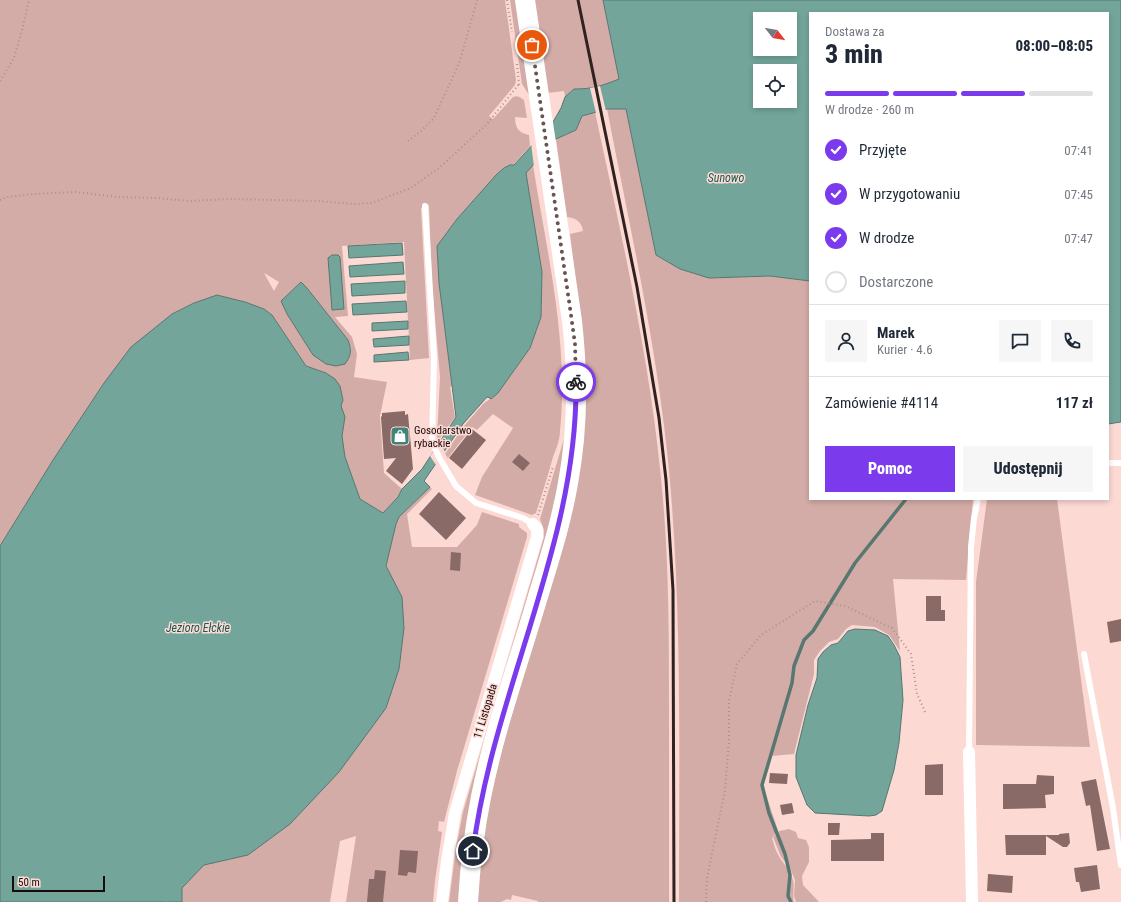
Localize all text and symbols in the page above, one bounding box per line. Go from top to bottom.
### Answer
north arrow [753,12,797,56]
map controls [753,12,797,108]
text: Dostawa za [825,24,885,39]
pin [515,28,549,62]
icon: bag [521,34,543,56]
text: 08:00–08:05 [1015,37,1093,55]
text: 3 min [825,39,883,69]
button: locate [753,64,797,108]
text: W drodze · 260 m [825,102,914,117]
icon: check [825,139,847,161]
text: Przyjęte [859,141,907,159]
text: 07:41 [1064,143,1093,158]
water label: Sunowo [708,171,744,185]
icon: check [825,183,847,205]
text: W przygotowaniu [859,185,960,203]
text: 07:45 [1064,187,1093,202]
icon: check [825,227,847,249]
text: W drodze [859,229,914,247]
text: 07:47 [1064,231,1093,246]
text: Dostarczone [859,273,933,291]
button: person [825,320,867,362]
button: chat [999,320,1041,362]
button: phone [1051,320,1093,362]
text: Marek [877,324,915,342]
text: Kurier · 4.6 [877,342,933,357]
courier [556,362,596,402]
icon: bike [565,371,587,393]
text: Zamówienie #4114 [825,394,938,412]
text: 117 zł [1056,394,1093,412]
place label: Gosodarstwo rybackie [414,424,472,450]
shop icon: Gosodarstwo rybackie [389,425,411,447]
button: Pomoc [825,446,955,492]
button: Udostępnij [963,446,1093,492]
water label: Jezioro Ełckie [166,621,231,635]
street label: 11 Listopada [471,682,500,740]
pin [456,834,490,868]
icon: home [462,840,484,862]
scale bar [12,874,105,893]
text: 50 m [18,876,40,889]

